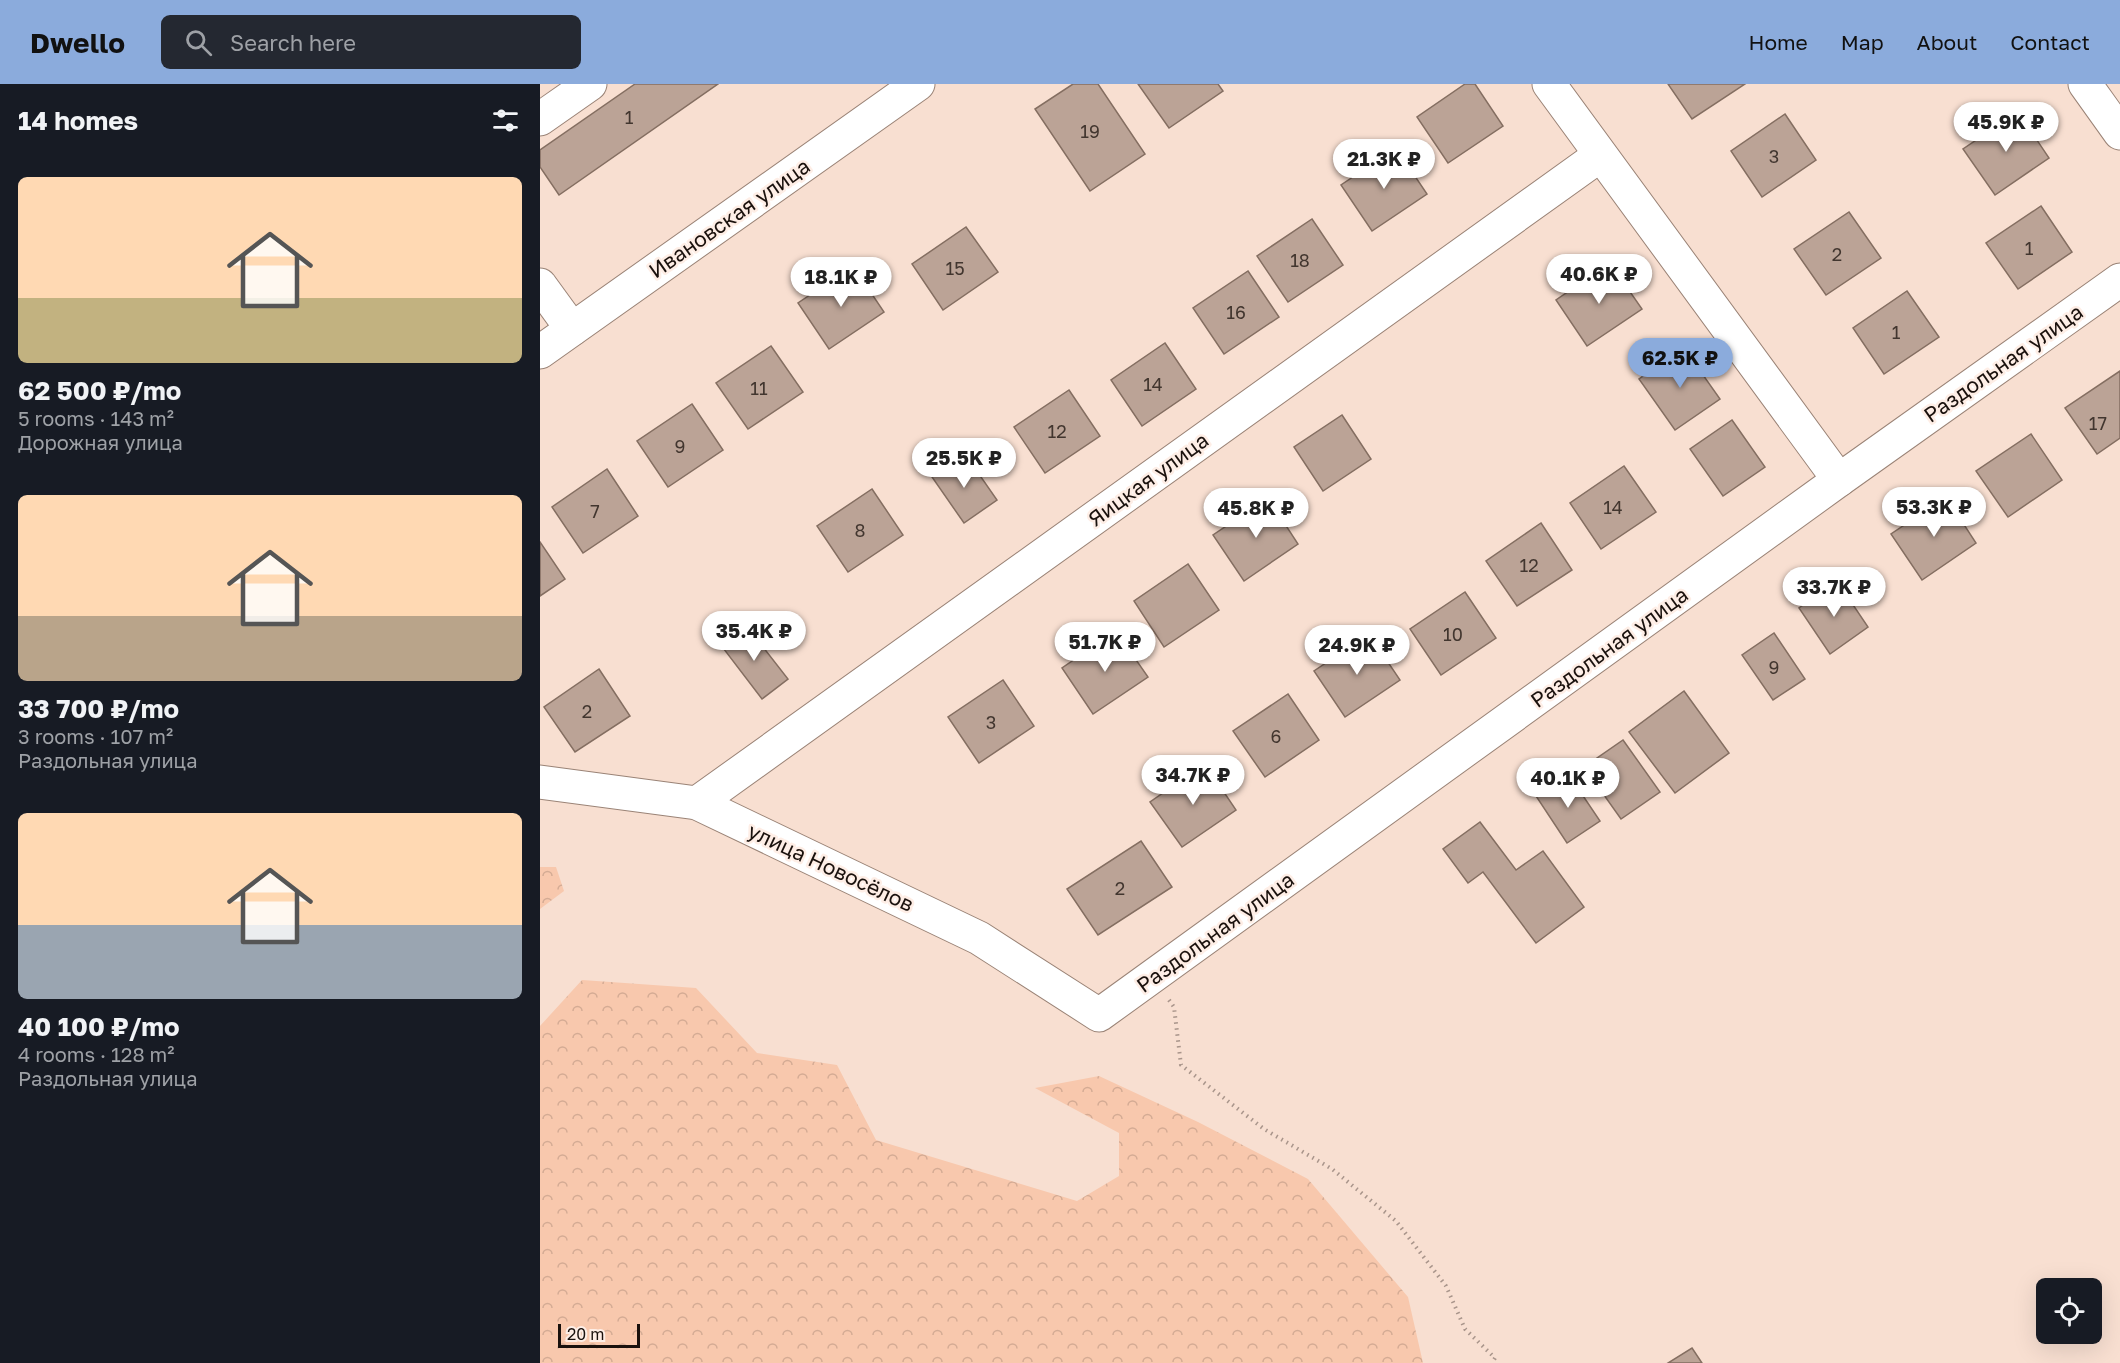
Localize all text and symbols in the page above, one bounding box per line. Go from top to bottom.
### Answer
search box [161,15,581,69]
text: Dwello [30,26,125,59]
icon: search [182,26,215,59]
text: Search here [230,29,356,56]
text: Home [1748,29,1808,55]
text: Map [1841,29,1884,55]
text: About [1917,29,1977,55]
text: Contact [2010,29,2090,55]
pin: 45.9K ₽ [1951,102,2061,153]
icon: filters [489,104,522,137]
text: 14 homes [18,105,138,136]
house number: 1 [625,106,634,128]
text: 45.9K ₽ [1968,109,2044,133]
house number: 19 [1080,120,1100,142]
pin: 21.3K ₽ [1329,139,1439,190]
house number: 3 [1769,145,1779,167]
text: 21.3K ₽ [1347,146,1421,170]
street label: Ивановская улица [643,153,815,283]
icon: home [216,216,324,324]
house number: 1 [2025,237,2034,259]
house number: 2 [1832,243,1842,265]
house number: 18 [1290,249,1310,271]
pin: 40.6K ₽ [1544,254,1654,305]
pin: 18.1K ₽ [786,257,896,308]
house number: 15 [945,257,965,279]
text: 40.6K ₽ [1560,261,1638,285]
text: 18.1K ₽ [805,264,877,288]
street label: Раздольная улица [1918,298,2088,428]
house number: 16 [1226,301,1246,323]
house number: 1 [1892,321,1901,343]
pin: 62.5K ₽ [1625,338,1735,389]
text: 62.5K ₽ [1642,345,1718,369]
house number: 14 [1143,373,1163,395]
text: 62 500 ₽/mo [18,375,181,406]
house number: 11 [750,377,768,399]
text: 5 rooms · 143 m² [18,406,174,430]
house number: 17 [2089,412,2107,434]
house number: 12 [1047,420,1067,442]
street label: Яицкая улица [1083,427,1213,531]
text: Дорожная улица [18,430,183,454]
house number: 9 [675,435,685,457]
pin: 25.5K ₽ [909,438,1019,489]
text: 25.5K ₽ [926,445,1002,469]
pin: 53.3K ₽ [1879,487,1989,538]
pin: 45.8K ₽ [1201,488,1311,539]
text: 53.3K ₽ [1896,494,1972,518]
text: 45.8K ₽ [1218,495,1294,519]
house number: 14 [1603,496,1623,518]
house number: 7 [590,500,600,522]
house number: 8 [855,519,865,541]
icon: home [216,534,324,642]
house number: 12 [1519,554,1539,576]
pin: 33.7K ₽ [1779,567,1889,618]
text: 33.7K ₽ [1797,574,1871,598]
street label: Раздольная улица [1525,581,1693,713]
pin: 35.4K ₽ [699,611,809,662]
text: 35.4K ₽ [716,618,792,642]
pin: 51.7K ₽ [1050,622,1160,673]
house number: 10 [1443,623,1463,645]
pin: 24.9K ₽ [1302,625,1412,676]
text: 51.7K ₽ [1069,629,1141,653]
text: 24.9K ₽ [1319,632,1395,656]
house number: 9 [1769,656,1779,678]
text: 33 700 ₽/mo [18,693,179,724]
house number: 2 [582,700,592,722]
house number: 3 [986,711,996,733]
text: 3 rooms · 107 m² [18,724,173,748]
house number: 6 [1271,725,1281,747]
text: Раздольная улица [18,748,198,772]
pin: 34.7K ₽ [1138,755,1248,806]
pin: 40.1K ₽ [1513,758,1623,809]
text: 34.7K ₽ [1156,762,1231,786]
text: 40.1K ₽ [1530,765,1606,789]
street label: улица Новосёлов [744,817,918,917]
icon: home [216,852,324,960]
street label: Раздольная улица [1131,866,1299,998]
house number: 2 [1115,877,1125,899]
text: 40 100 ₽/mo [18,1011,180,1042]
text: 4 rooms · 128 m² [18,1042,175,1066]
text: Раздольная улица [18,1066,198,1090]
map controls [2036,1278,2102,1344]
button: locate [2036,1278,2102,1344]
scale bar [558,1321,640,1348]
text: 20 m [567,1324,604,1344]

